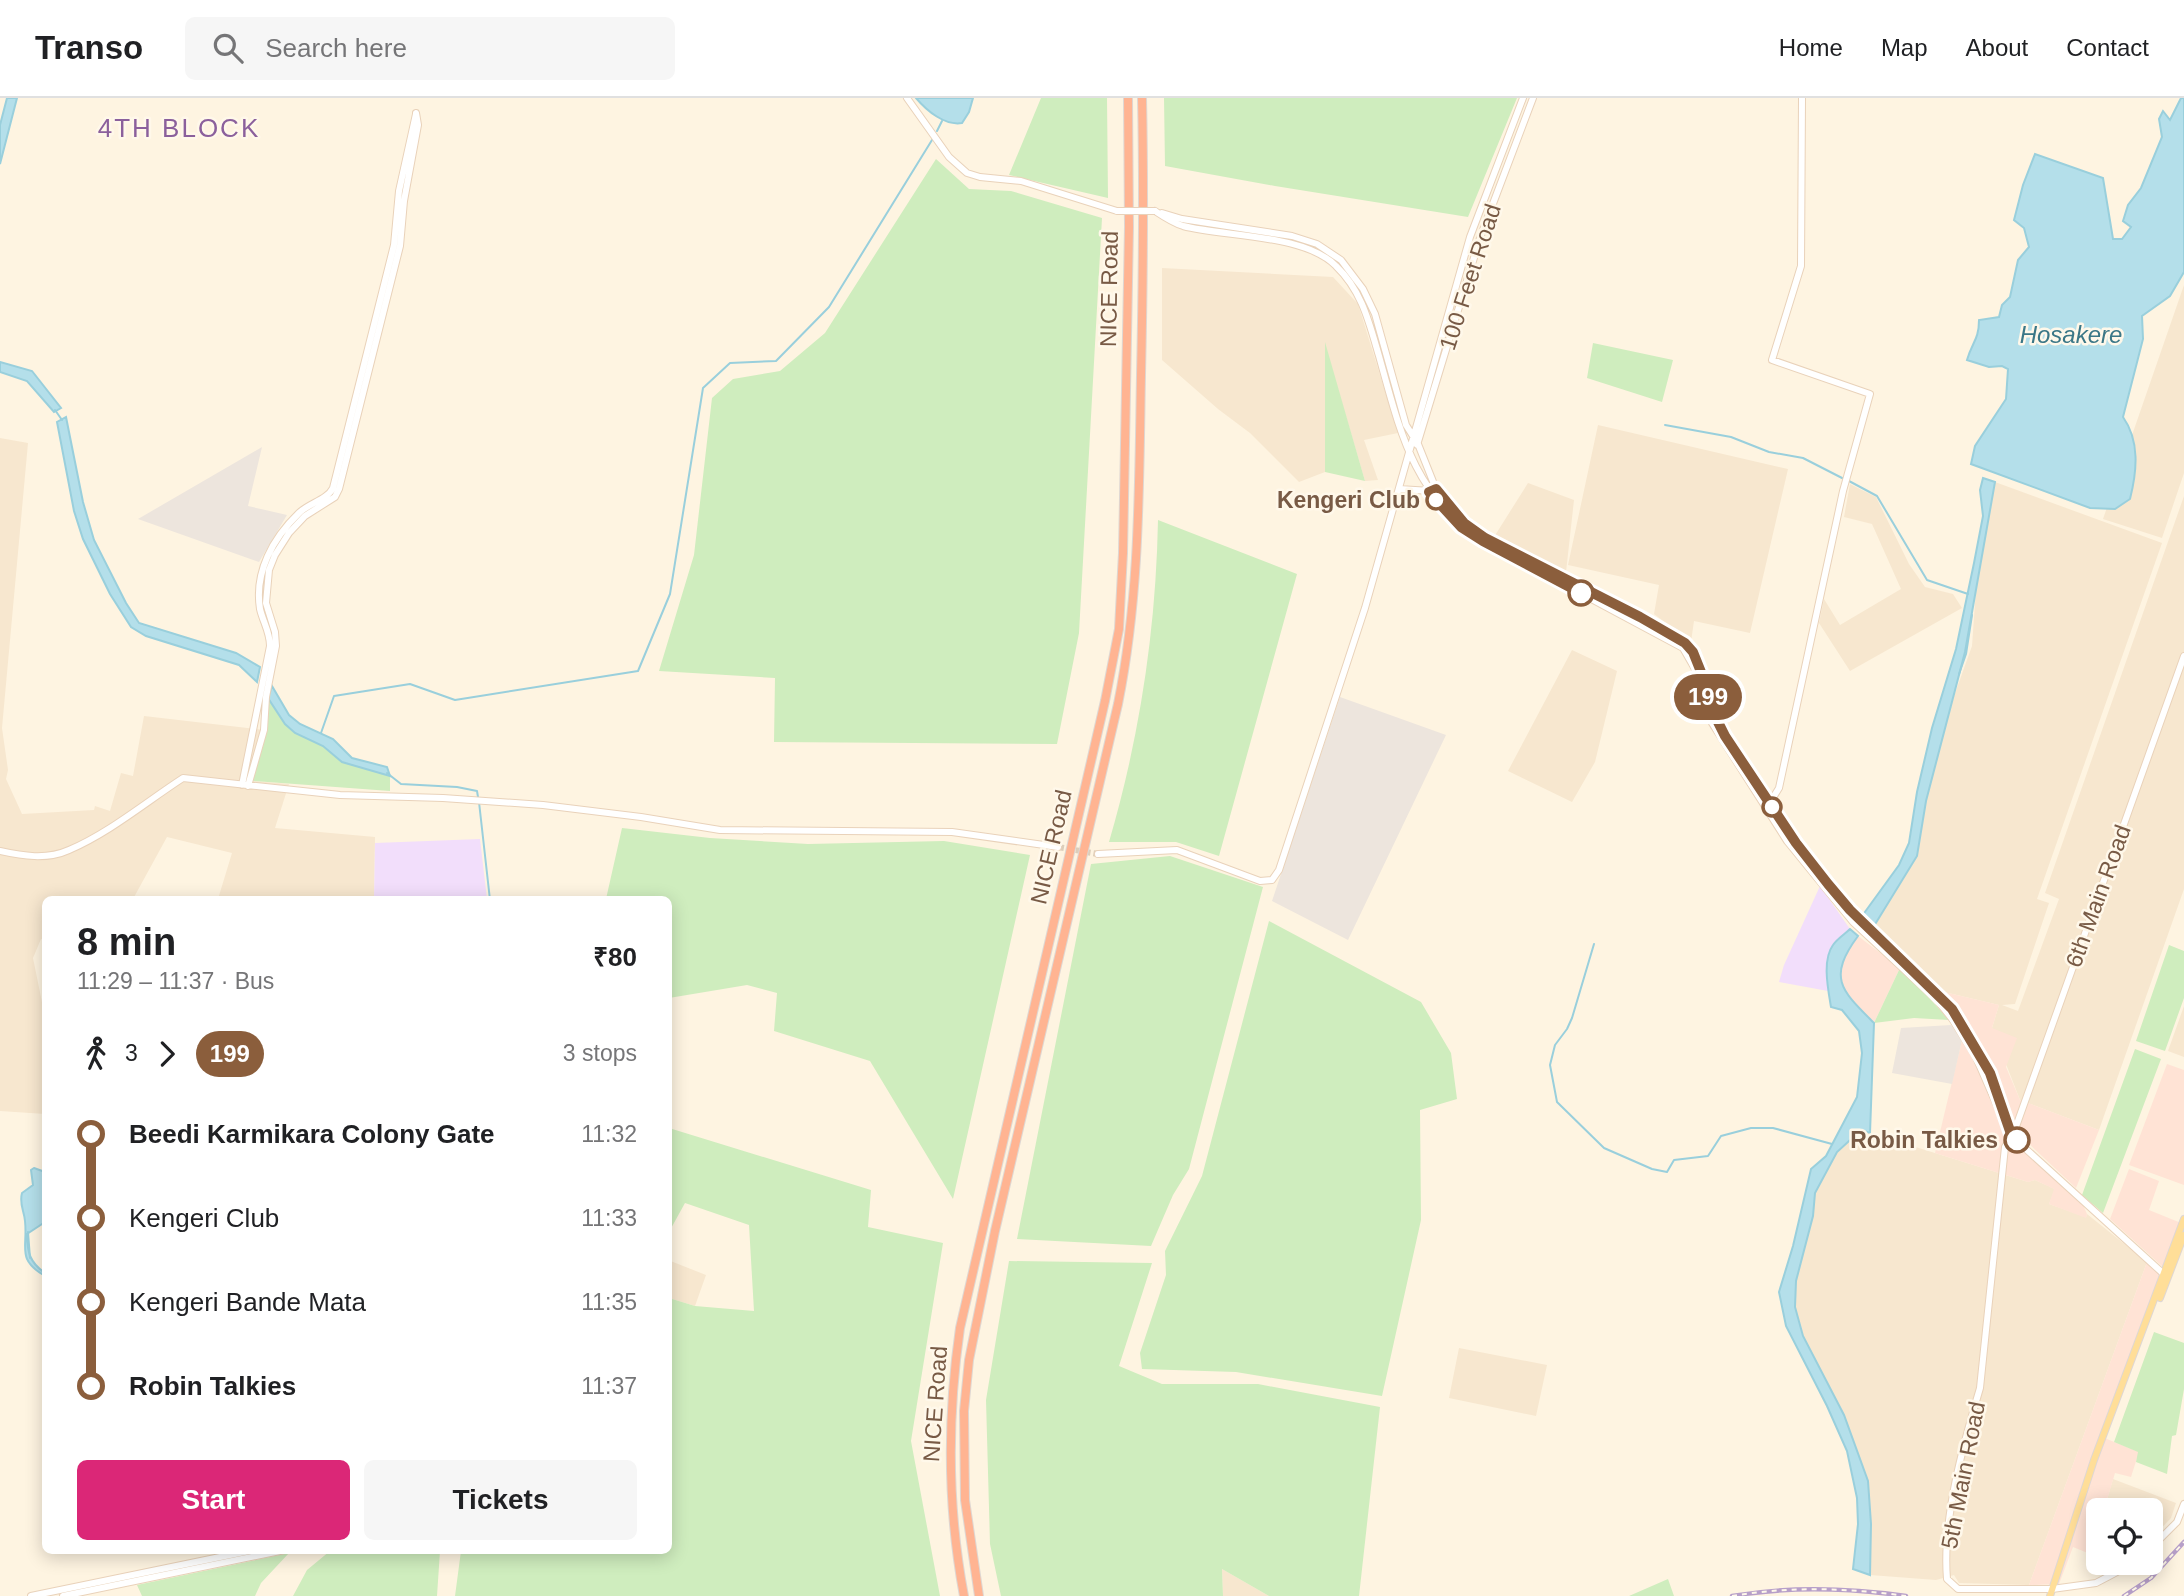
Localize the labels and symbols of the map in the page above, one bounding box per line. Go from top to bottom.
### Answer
district label: 4TH BLOCK [98,113,260,143]
street label: 100 Feet Road [1434,201,1506,353]
street label: NICE Road [1095,231,1123,347]
water label: Hosakere [2020,321,2122,348]
place label: Kengeri Club [1277,487,1420,513]
marker: Kengeri Club [1426,490,1446,510]
unlabelled marker [1568,580,1594,606]
line badge: 199 [1668,674,1748,720]
street label: NICE Road [1025,787,1077,907]
unlabelled marker [1762,797,1782,817]
street label: 6th Main Road [2060,821,2136,971]
place label: Robin Talkies [1850,1127,1998,1153]
marker: Robin Talkies [2004,1127,2030,1153]
street label: NICE Road [918,1345,952,1463]
street label: 5th Main Road [1936,1399,1990,1551]

